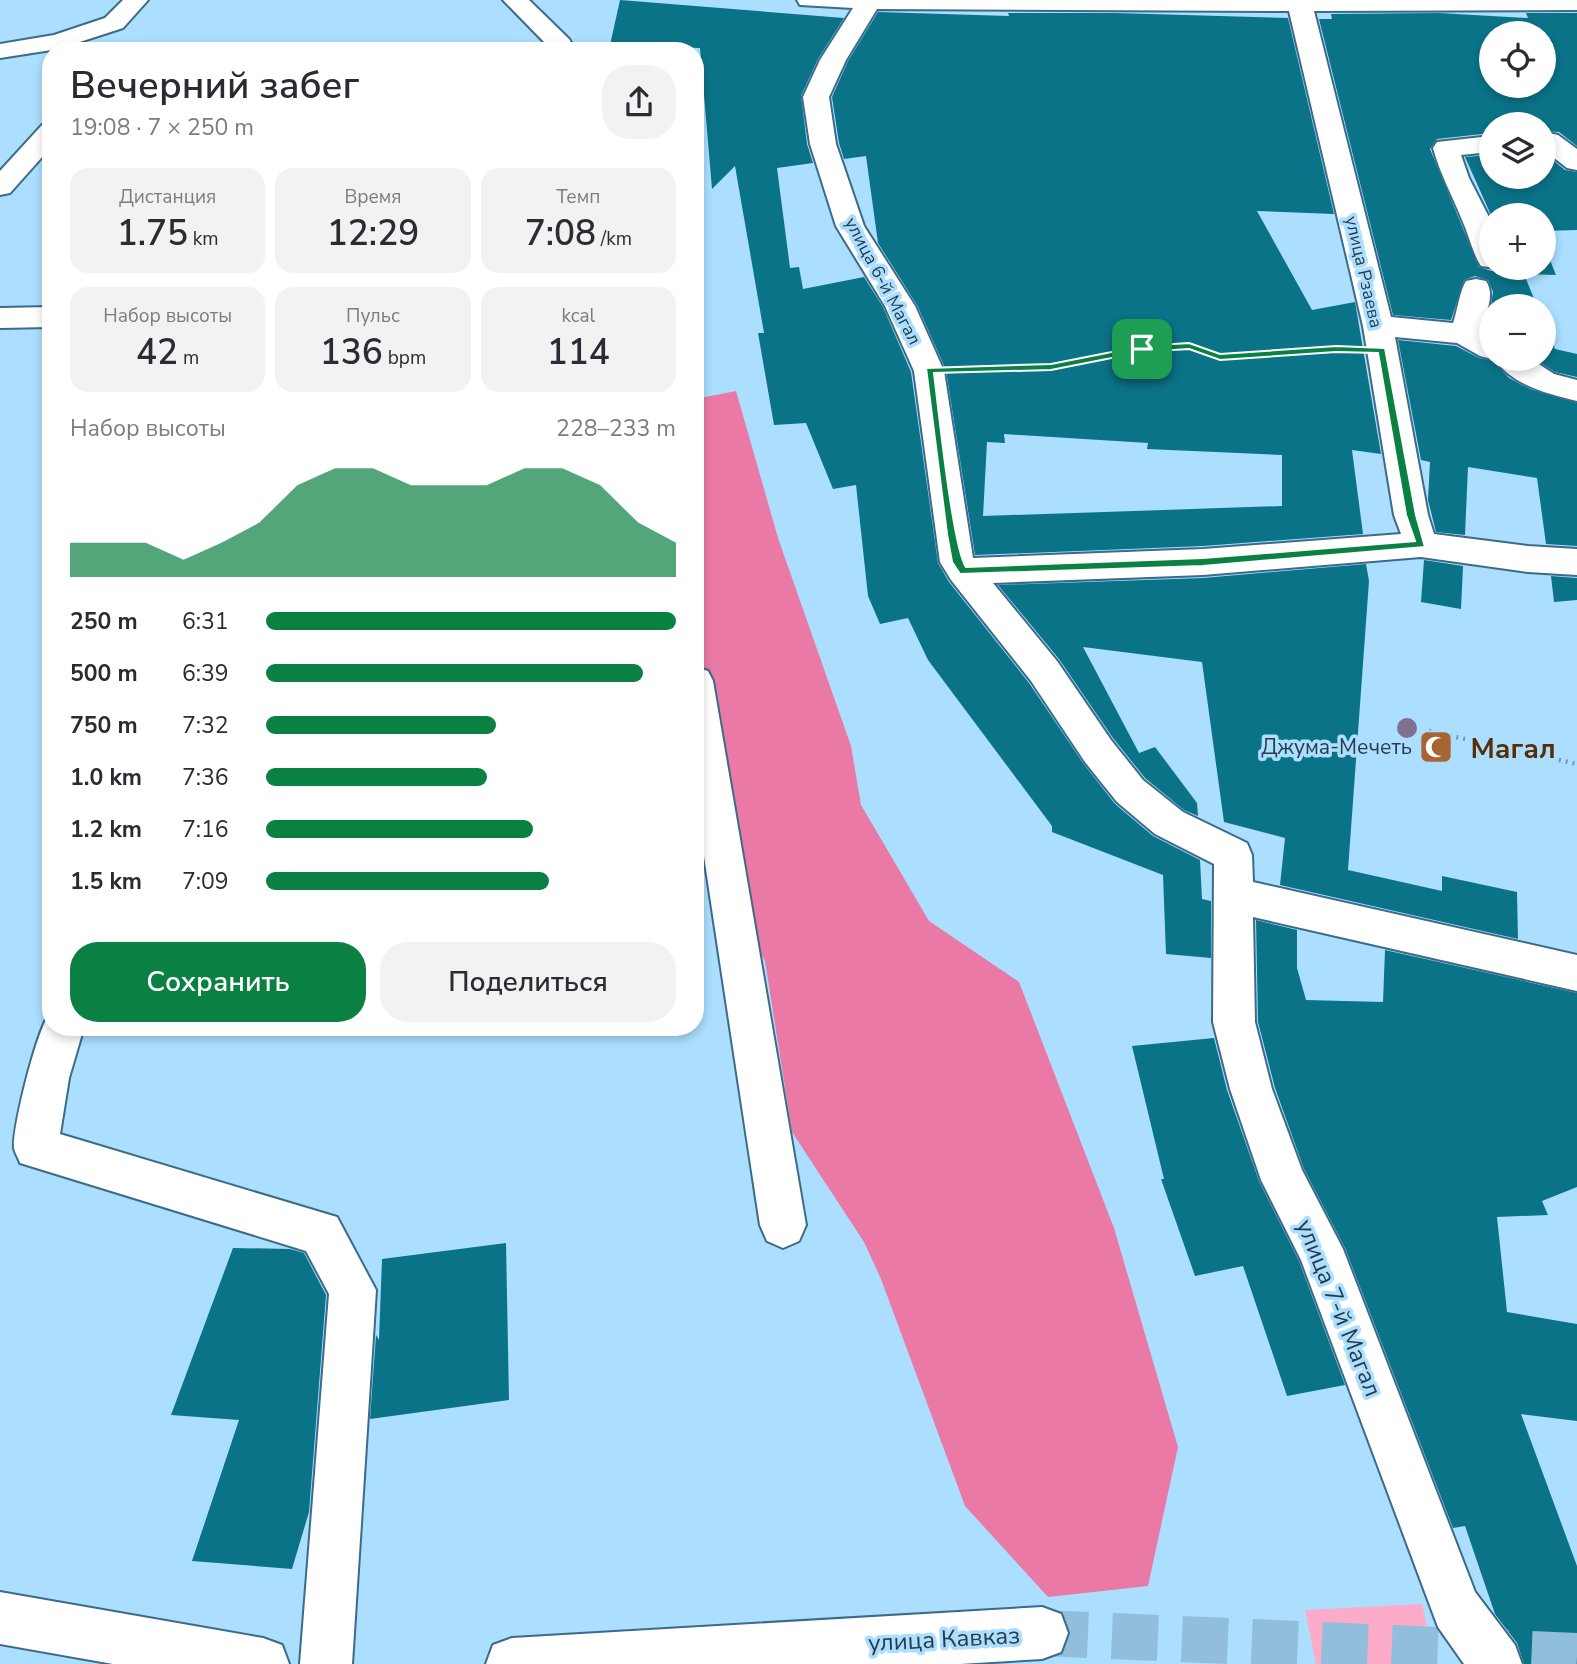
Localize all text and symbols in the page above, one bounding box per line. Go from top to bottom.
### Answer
map controls [1479,21,1556,371]
button: locate [1479,21,1556,98]
text: Вечерний забег [70,60,359,111]
button: share [602,65,676,139]
text: 19:08 · 7 × 250 m [70,112,254,143]
button: layers [1479,112,1556,189]
text: Дистанция [119,184,216,210]
text: Время [344,184,402,210]
text: Темп [556,184,600,210]
button: + [1479,203,1556,280]
text: 1.75 [117,210,188,257]
text: 12:29 [327,210,419,257]
text: 7:08 [525,210,596,257]
street label: улица 6-й Магал [839,213,927,349]
street label: улица Рзаева [1339,214,1389,330]
text: km [188,226,219,252]
text: /km [596,226,632,252]
button: − [1479,294,1556,371]
text: Набор высоты [103,303,232,329]
text: Пульс [346,303,400,329]
text: kcal [561,303,595,329]
pin [1112,319,1172,379]
text: 42 [136,329,178,376]
text: 136 [320,329,383,376]
text: 114 [547,329,610,376]
icon: arrive [1123,330,1161,368]
text: m [178,345,199,371]
text: bpm [383,345,426,371]
text: Набор высоты [70,413,226,444]
text: 228–233 m [556,413,676,444]
text: 250 m [70,606,138,637]
text: 6:31 [182,606,229,637]
text: 500 m [70,658,138,689]
text: 6:39 [182,658,229,689]
text: 750 m [70,710,138,741]
text: 7:32 [182,710,229,741]
mosque icon: Джума-Мечеть [1417,728,1455,766]
district label: Магал [1470,730,1556,768]
place label: Джума-Мечеть [1261,733,1412,761]
text: 1.0 km [70,762,142,793]
text: 7:36 [182,762,229,793]
text: 1.2 km [70,814,142,845]
text: 7:16 [182,814,229,845]
text: 1.5 km [70,866,142,897]
text: 7:09 [182,866,229,897]
button: Сохранить [70,942,366,1022]
button: Поделиться [380,942,676,1022]
street label: улица 7-й Магал [1289,1215,1389,1401]
street label: улица Кавказ [867,1619,1021,1659]

